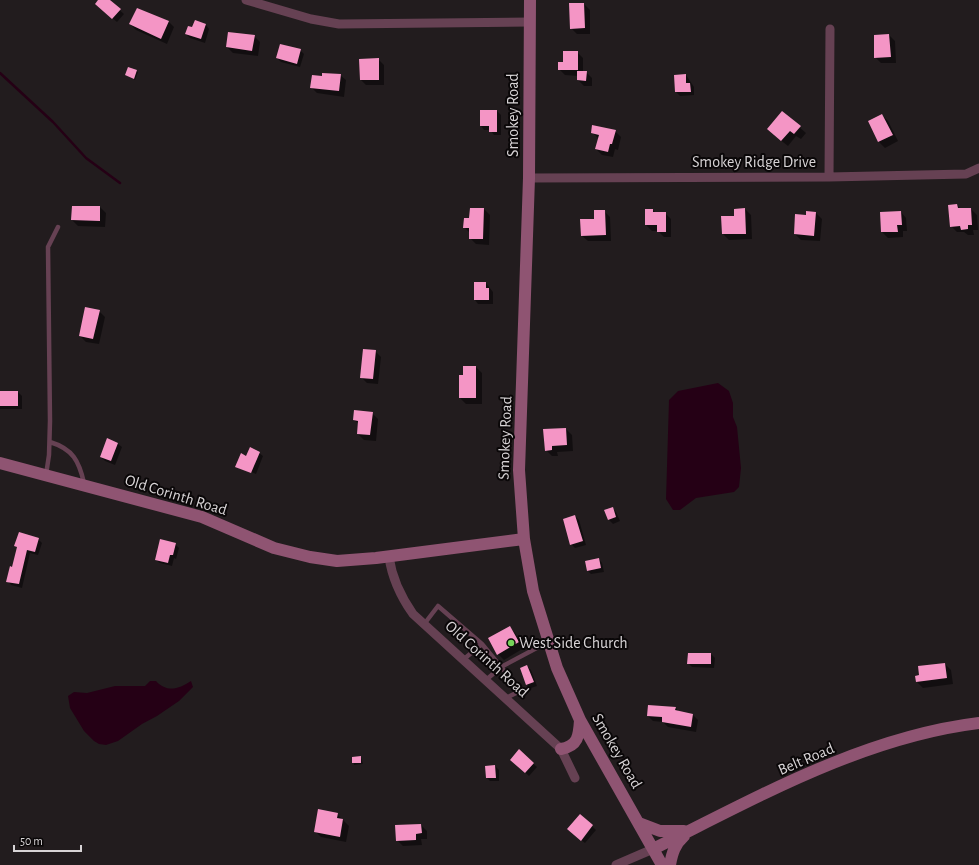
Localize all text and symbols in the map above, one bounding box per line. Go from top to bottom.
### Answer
street label: Smokey Road [505,73,522,157]
street label: Smokey Ridge Drive [692,154,816,171]
street label: Smokey Road [496,396,515,480]
street label: Old Corinth Road [123,472,229,518]
street label: Old Corinth Road [442,618,532,700]
place label: West Side Church [519,635,628,651]
marker: West Side Church [506,638,516,648]
street label: Smokey Road [588,711,645,792]
street label: Belt Road [776,740,836,778]
scale bar [14,827,81,853]
text: 50 m [20,835,43,847]

